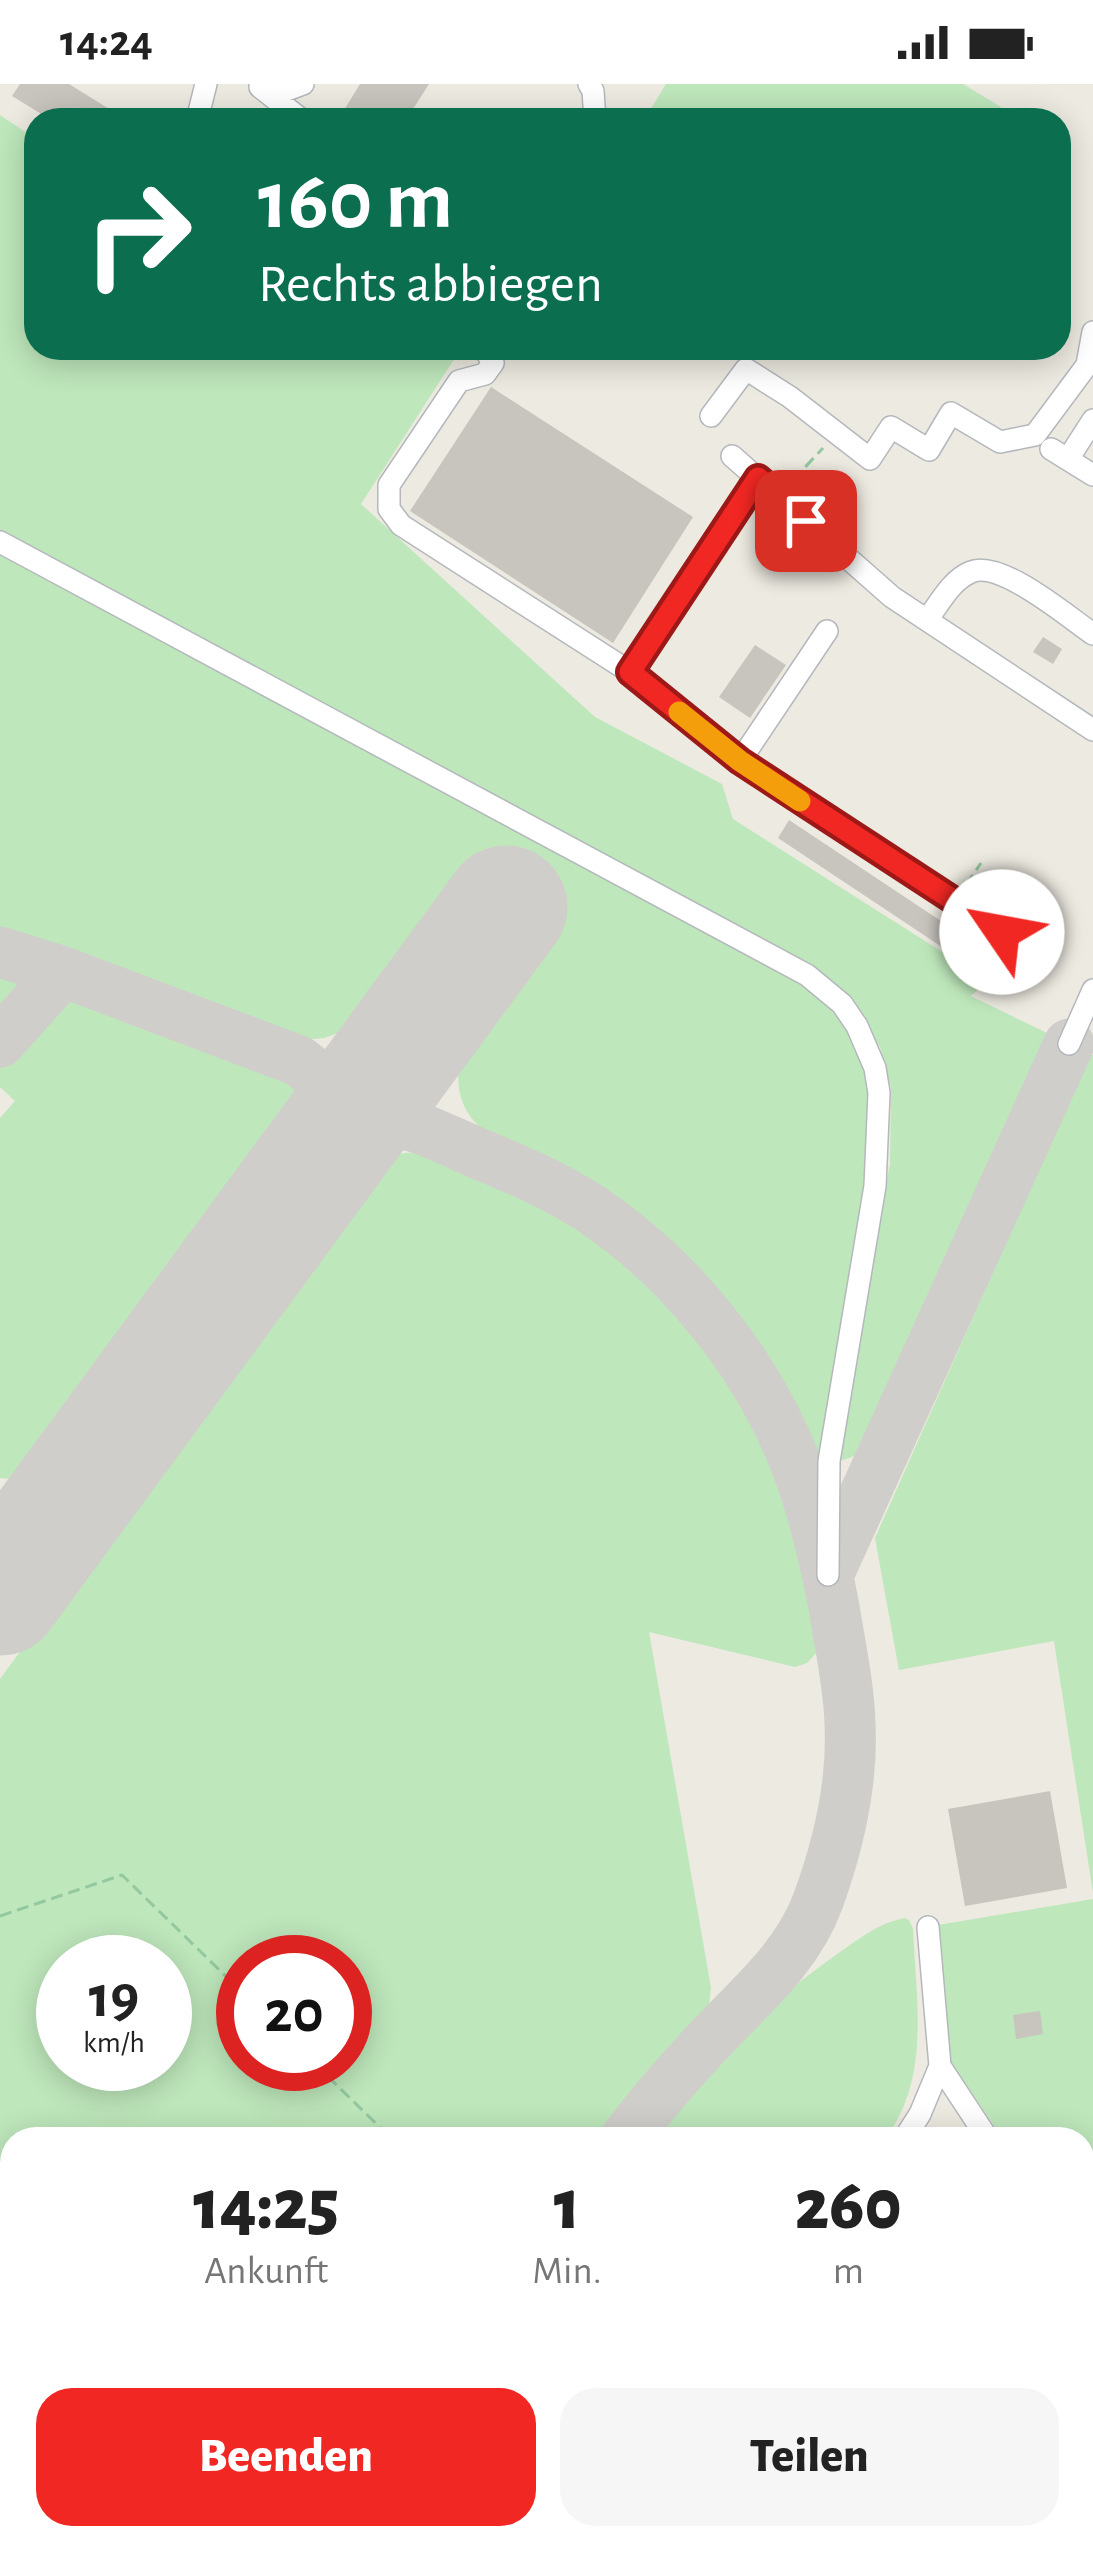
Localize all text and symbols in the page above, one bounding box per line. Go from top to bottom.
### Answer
text: 14:24 [60,19,153,64]
icon: right [60,156,216,312]
text: 160 m [258,160,453,244]
text: Rechts abbiegen [258,258,603,312]
pin [755,470,857,572]
icon: arrive [773,488,839,554]
position arrow [939,869,1065,995]
speed limit sign: 20 [216,1935,372,2091]
text: 19 [89,1968,139,2028]
text: km/h [83,2028,145,2058]
text: 14:25 [193,2170,339,2242]
text: 1 [554,2170,580,2242]
text: 260 [795,2170,902,2242]
text: Ankunft [204,2252,328,2291]
text: Min. [532,2252,602,2291]
text: m [833,2252,864,2291]
button: Beenden [36,2388,536,2526]
button: Teilen [560,2388,1059,2526]

